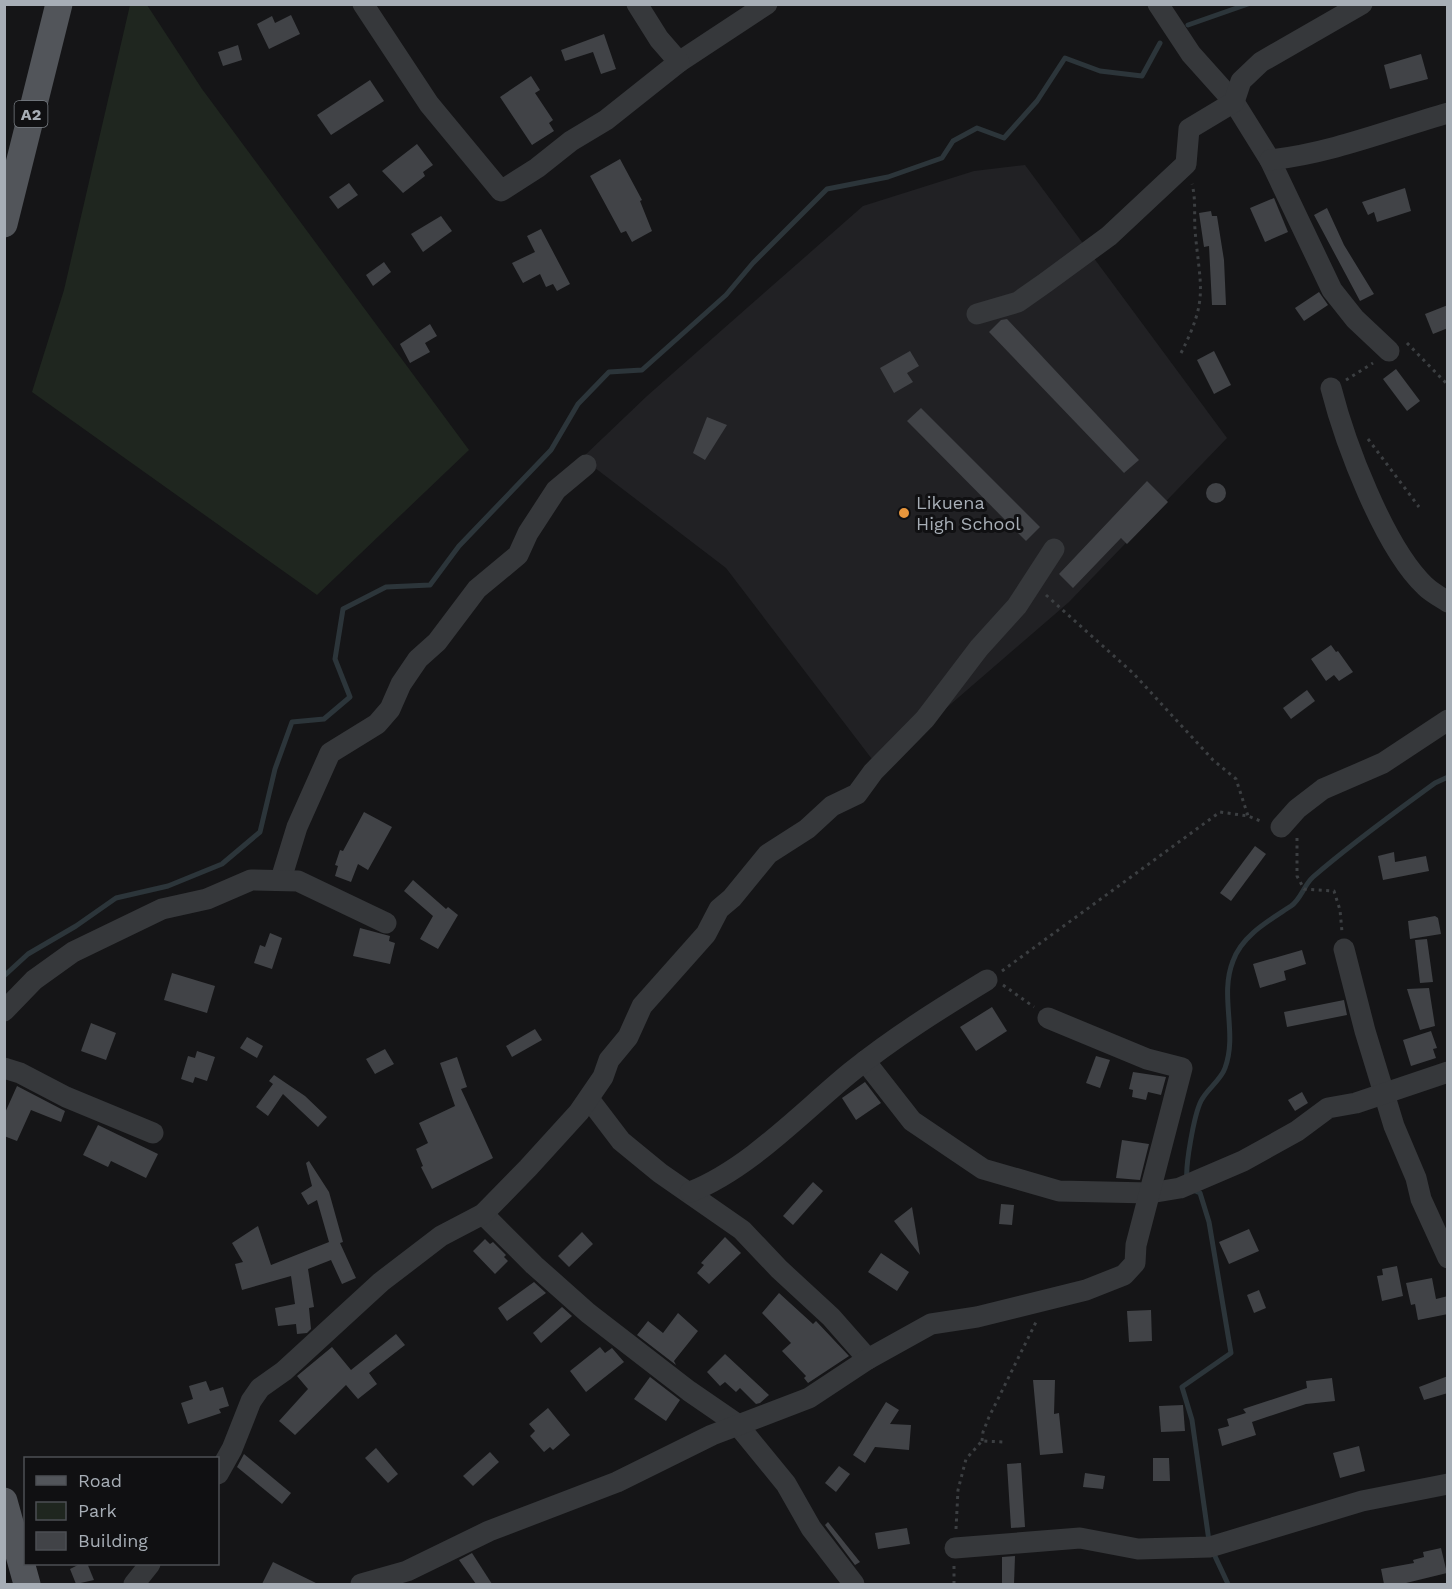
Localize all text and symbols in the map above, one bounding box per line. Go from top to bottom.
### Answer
road number: A2 [15,101,48,127]
place label: Likuena High School [916,492,1021,534]
marker: Likuena High School [897,506,911,520]
legend [24,1457,219,1565]
text: Road [78,1470,122,1491]
text: Park [78,1500,117,1521]
text: Building [78,1530,148,1551]

